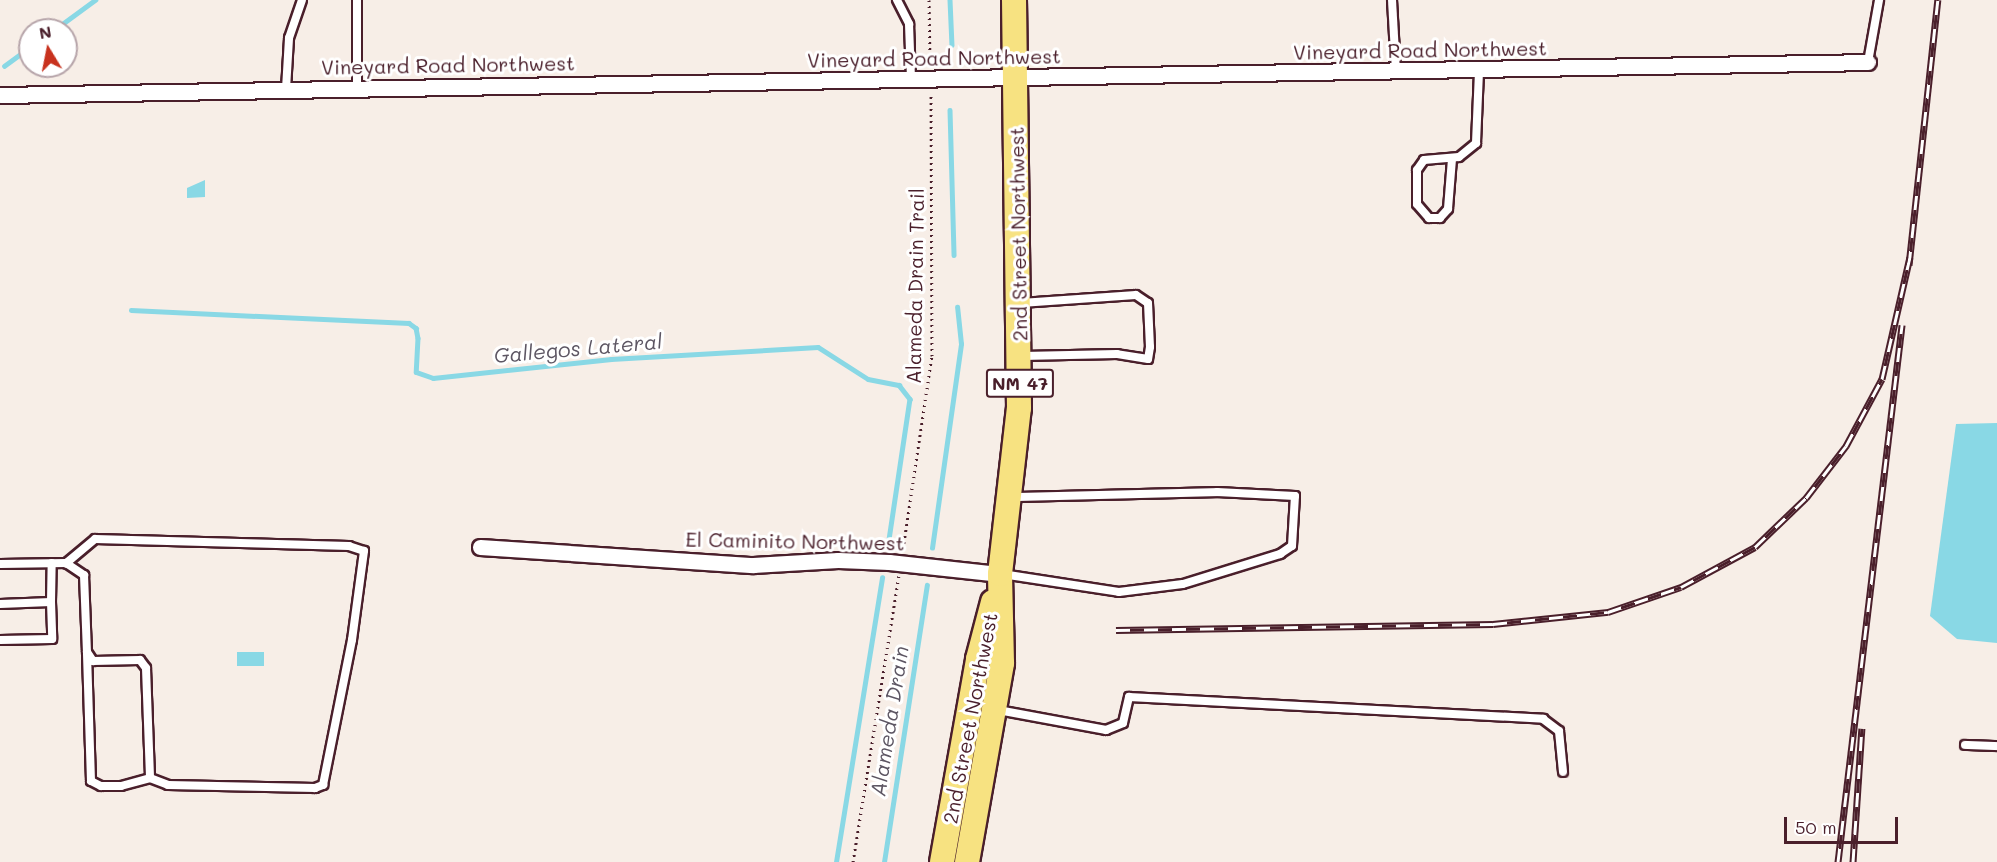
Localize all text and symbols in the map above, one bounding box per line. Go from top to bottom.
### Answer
north arrow [18,18,78,78]
text: N [37,20,53,43]
street label: Vineyard Road Northwest [1293,36,1547,64]
street label: Vineyard Road Northwest [807,44,1061,72]
street label: Vineyard Road Northwest [321,51,575,79]
street label: 2nd Street Northwest [1004,127,1032,341]
street label: Alameda Drain Trail [901,188,929,384]
water label: Gallegos Lateral [493,328,663,368]
road number: NM 47 [986,368,1054,398]
street label: El Caminito Northwest [685,527,905,555]
street label: 2nd Street Northwest [938,610,1002,826]
water label: Alameda Drain [865,644,913,798]
scale bar [1787,805,1901,843]
text: 50 m [1795,815,1837,839]

